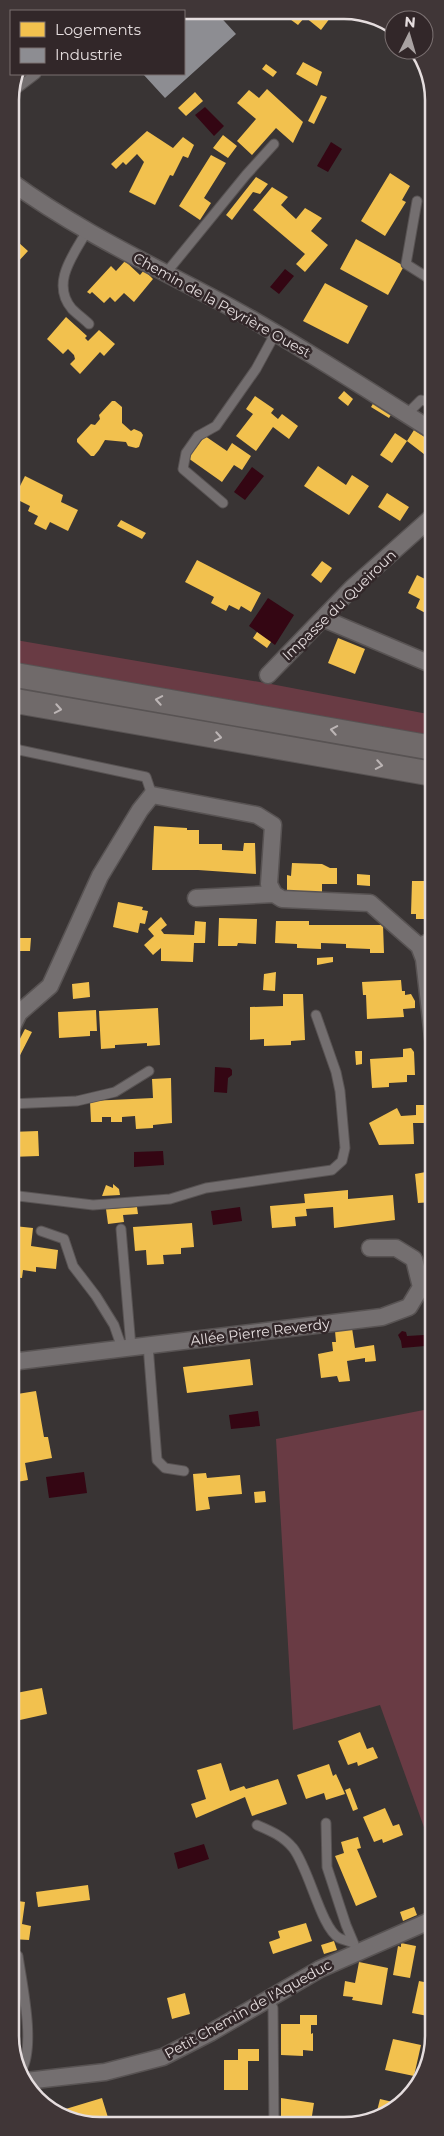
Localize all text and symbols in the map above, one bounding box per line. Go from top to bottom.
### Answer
legend [10,10,185,75]
north arrow [384,10,434,60]
text: N [404,13,417,32]
text: Logements [55,20,141,39]
text: Industrie [55,45,122,64]
street label: Chemin de la Peyrière Ouest [130,249,314,362]
street label: Impasse du Queiroun [278,546,400,664]
one-way arrow [155,696,163,706]
one-way arrow [54,703,63,713]
one-way arrow [329,726,338,736]
one-way arrow [214,731,223,741]
one-way arrow [374,759,383,769]
street label: Allée Pierre Reverdy [189,1314,331,1349]
street label: Petit Chemin de l'Aqueduc [161,1955,335,2063]

